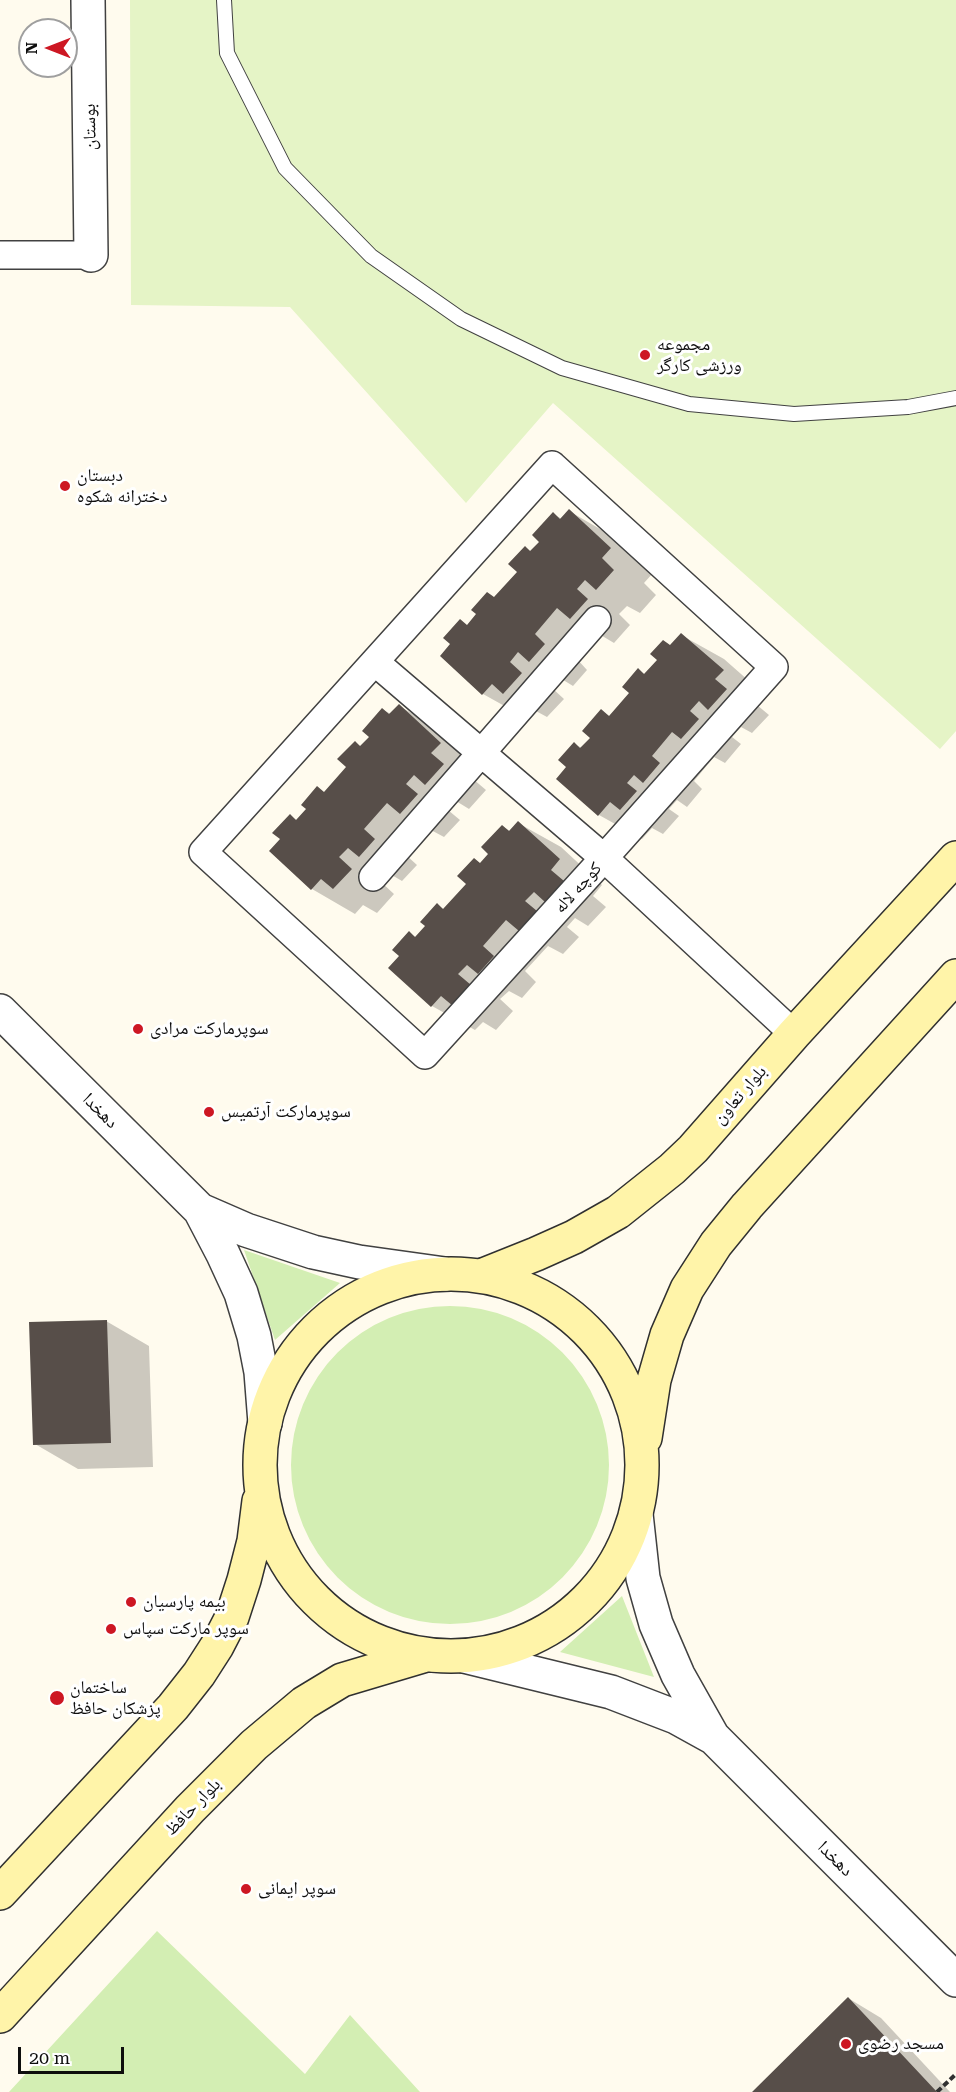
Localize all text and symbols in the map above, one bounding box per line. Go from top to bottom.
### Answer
north arrow [18,18,78,78]
text: N [22,42,41,54]
street label: بوستان [79,103,101,151]
place label: مجموعه ورزشی کارگر [657,334,742,376]
marker: مجموعه ورزشی کارگر [638,348,652,362]
place label: دبستان دخترانه شکوه [77,465,167,508]
marker: دبستان دخترانه شکوه [58,479,72,493]
street label: کوچه لاله [549,858,607,918]
place label: سوپرمارکت مرادی [150,1018,268,1040]
marker: سوپرمارکت مرادی [131,1022,145,1036]
street label: بلوار تعاون [709,1061,771,1129]
street label: دهخدا [78,1089,122,1133]
place label: سوپرمارکت آرتمیس [221,1101,351,1123]
marker: سوپرمارکت آرتمیس [202,1105,216,1119]
place label: بیمه پارسیان [143,1591,226,1613]
marker: بیمه پارسیان [124,1595,138,1609]
place label: سوپر مارکت سپاس [123,1618,249,1640]
marker: سوپر مارکت سپاس [104,1622,118,1636]
place label: ساختمان پزشکان حافظ [70,1677,161,1720]
marker: ساختمان پزشکان حافظ [48,1689,66,1707]
street label: بلوار حافظ [161,1774,225,1840]
street label: دهخدا [813,1837,857,1881]
place label: سوپر ایمانی [258,1878,336,1900]
marker: سوپر ایمانی [239,1882,253,1896]
place label: مسجد رضوی [858,2033,944,2055]
scale bar [21,2035,128,2073]
marker: مسجد رضوی [839,2037,853,2051]
text: 20 m [29,2047,70,2068]

